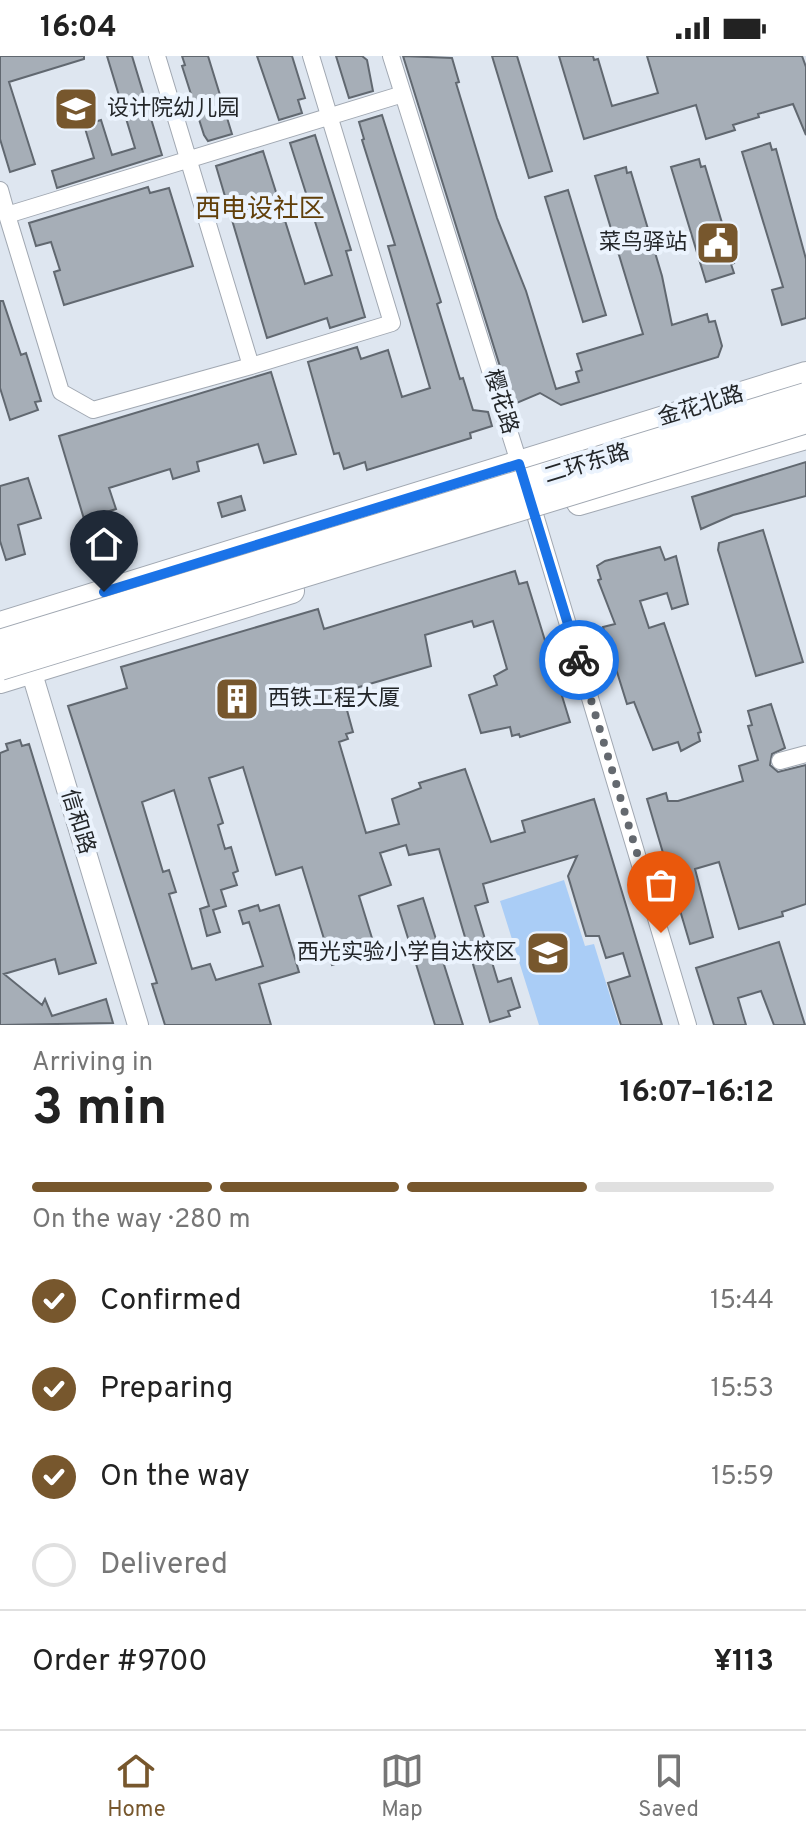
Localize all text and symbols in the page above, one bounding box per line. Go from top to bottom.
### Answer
text: 16:04 [40,10,117,47]
school or university icon: 设计院幼儿园 [52,85,100,133]
place label: 设计院幼儿园 [107,96,239,123]
district label: 西电设社区 [195,194,325,227]
public building icon: 菜鸟驿站 [694,219,742,267]
place label: 菜鸟驿站 [599,230,687,257]
street label: 樱花路 [477,366,523,438]
street label: 金花北路 [655,381,747,433]
street label: 二环东路 [541,439,633,491]
pin [70,510,138,592]
icon: home [82,522,126,566]
courier [539,620,619,700]
icon: bike [557,638,601,682]
building icon: 西铁工程大厦 [213,675,261,723]
place label: 西铁工程大厦 [268,686,400,713]
street label: 信和路 [54,786,100,858]
pin [627,851,695,933]
icon: bag [639,863,683,907]
school or university icon: 西光实验小学自达校区 [524,929,572,977]
place label: 西光实验小学自达校区 [297,940,517,967]
text: Arriving in [32,1047,153,1080]
text: 16:07–16:12 [619,1075,774,1112]
text: 3 min [32,1077,167,1143]
text: On the way · 280 m [32,1204,251,1237]
icon: check [32,1279,76,1323]
text: Confirmed [100,1283,242,1320]
text: 15:44 [710,1285,774,1318]
icon: check [32,1367,76,1411]
text: Preparing [100,1371,233,1408]
text: 15:53 [711,1373,774,1406]
icon: check [32,1455,76,1499]
text: On the way [100,1459,250,1496]
text: 15:59 [711,1461,774,1494]
text: Delivered [100,1547,228,1584]
text: Order #9700 [32,1644,208,1681]
text: ¥113 [714,1644,774,1681]
tab: Home [107,1749,166,1824]
tab: Map [380,1749,424,1824]
tab: Saved [638,1749,699,1824]

